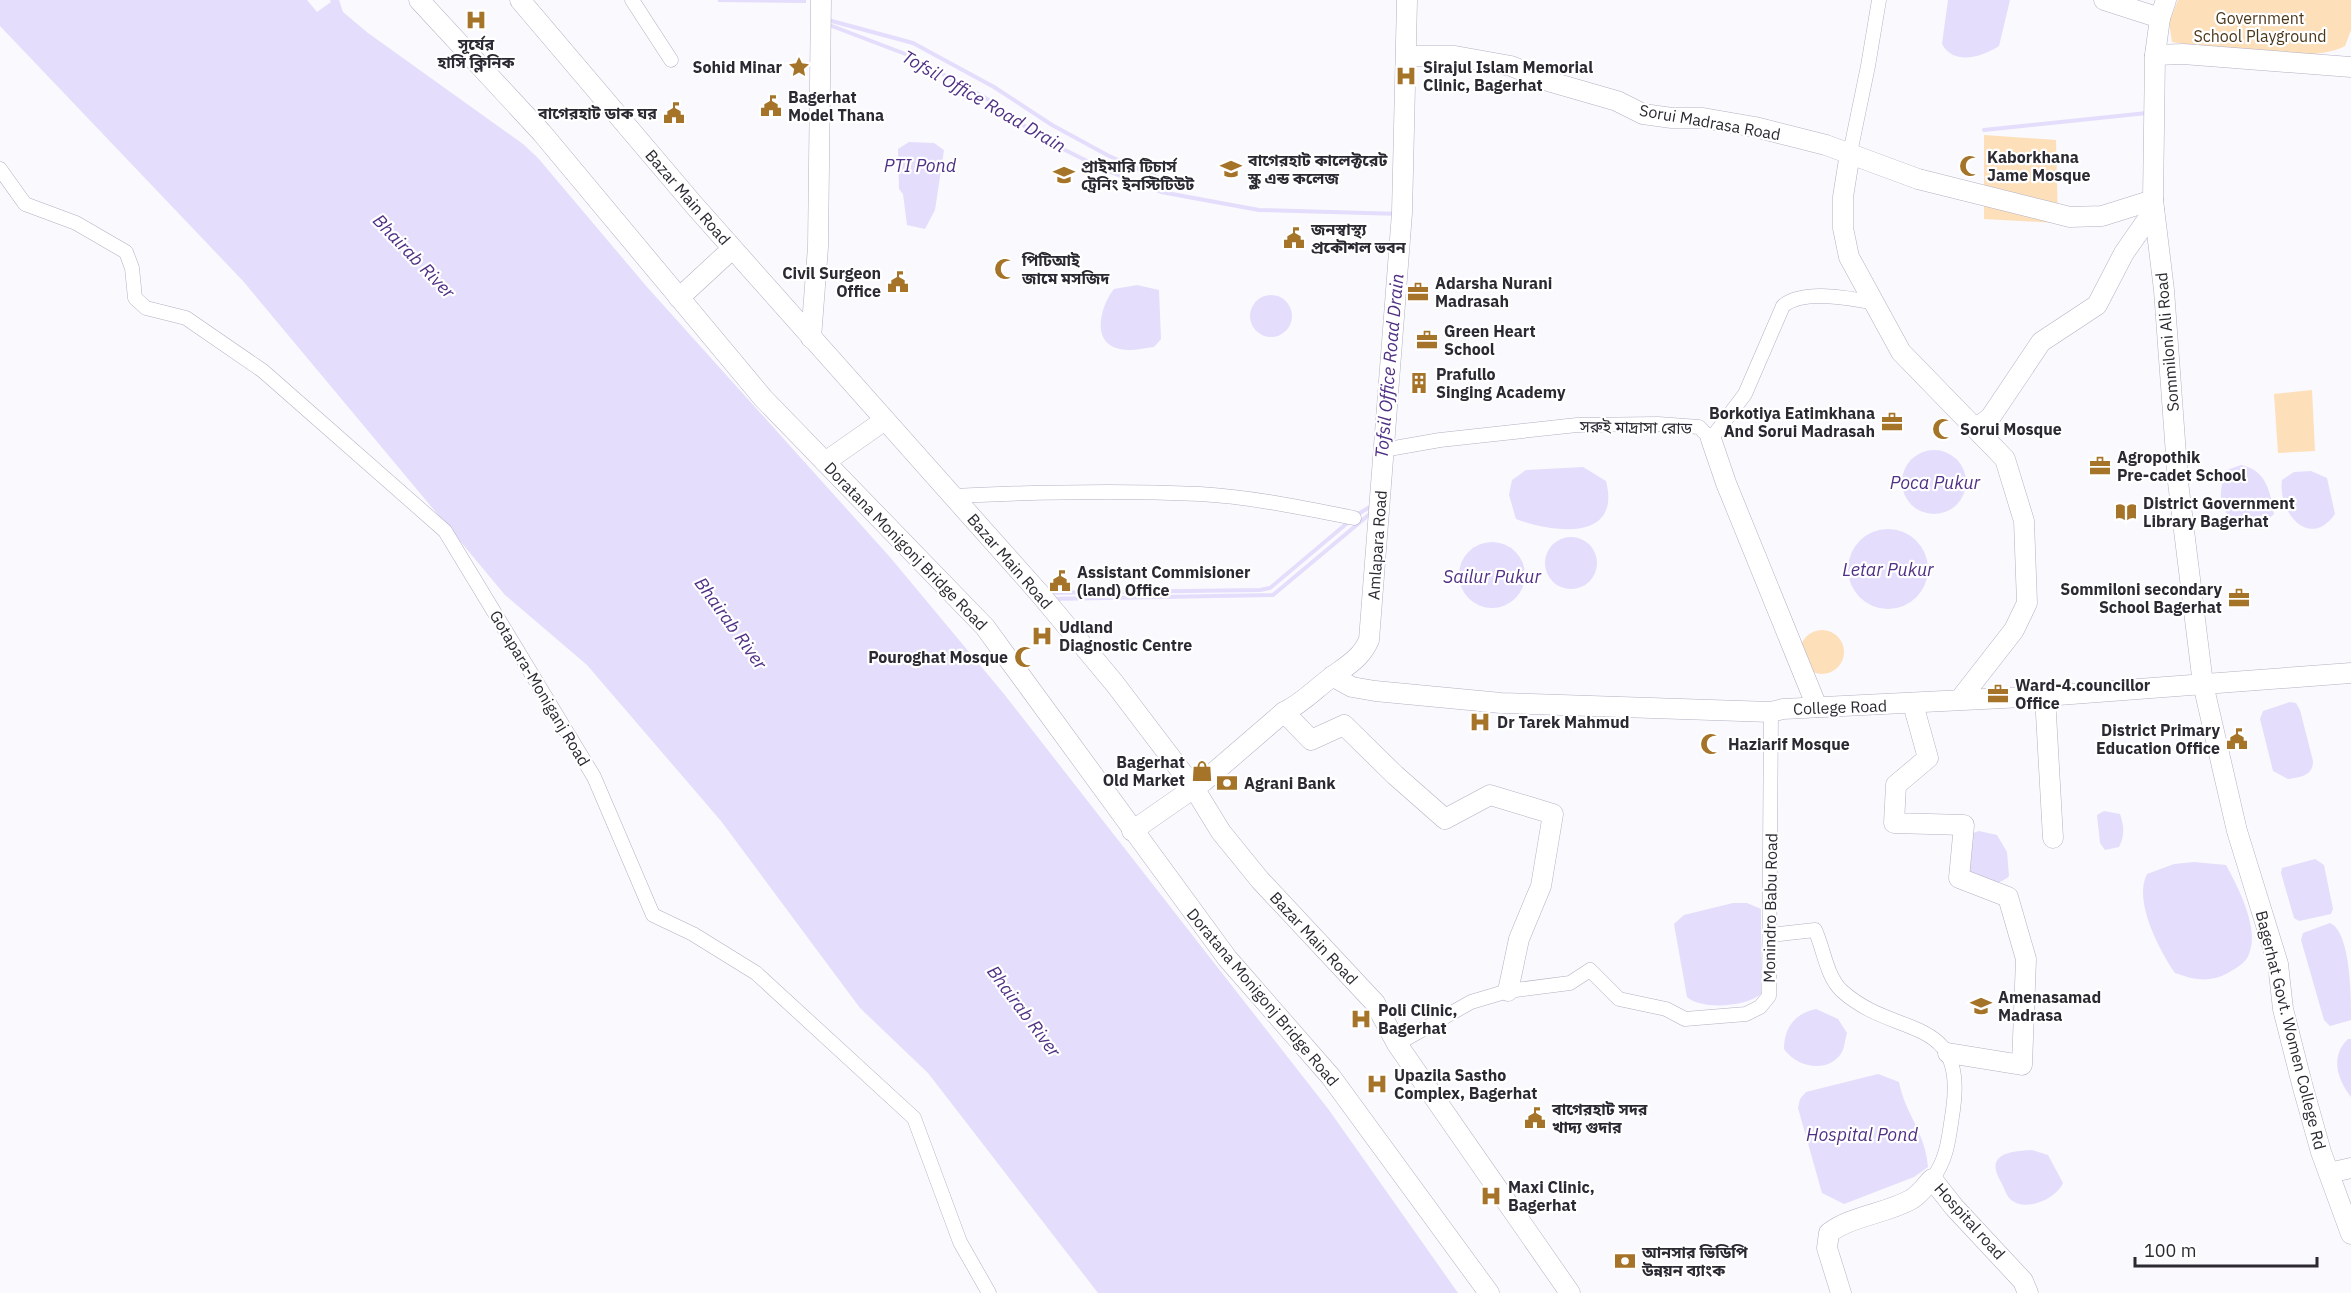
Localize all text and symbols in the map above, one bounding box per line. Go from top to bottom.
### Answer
hospital icon: সূর্যের হাসি ক্লিনিক [464,8,488,32]
park label: Government School Playground [2193,8,2327,46]
place label: সূর্যের হাসি ক্লিনিক [437,34,515,73]
water label: Tofsil Office Road Drain [898,45,1070,157]
place icon: Sohid Minar [787,55,811,79]
place label: Sohid Minar [693,57,783,77]
place label: Sirajul Islam Memorial Clinic, Bagerhat [1423,57,1593,95]
hospital icon: Sirajul Islam Memorial Clinic, Bagerhat [1394,64,1418,88]
place label: Bagerhat Model Thana [788,87,884,125]
public building icon: Bagerhat Model Thana [759,94,783,118]
street label: Sorui Madrasa Road [1638,100,1782,144]
public building icon: বাগেরহাট ডাক ঘর [662,101,686,125]
place label: বাগেরহাট ডাক ঘর [537,103,657,123]
street label: Bazar Main Road [641,145,735,249]
place label: Kaborkhana Jame Mosque [1987,147,2091,185]
place label: বাগেরহাট কালেক্টরেট স্কুল এন্ড কলেজ [1247,150,1388,190]
water label: PTI Pond [884,154,957,177]
mosque icon: Kaborkhana Jame Mosque [1958,154,1982,178]
place label: প্রাইমারি টিচার্স ট্রেনিং ইনস্টিটিউট [1081,156,1195,194]
school or university icon: বাগেরহাট কালেক্টরেট স্কুল এন্ড কলেজ [1219,157,1243,181]
school or university icon: প্রাইমারি টিচার্স ট্রেনিং ইনস্টিটিউট [1052,163,1076,187]
water label: Bhairab River [368,209,460,303]
place label: জনস্বাস্থ্য প্রকৌশল ভবন [1310,219,1407,257]
public building icon: জনস্বাস্থ্য প্রকৌশল ভবন [1282,226,1306,250]
place label: পিটিআই জামে মসজিদ [1021,250,1110,288]
mosque icon: পিটিআই জামে মসজিদ [993,257,1017,281]
place label: Civil Surgeon Office [782,263,881,301]
public building icon: Civil Surgeon Office [886,270,910,294]
street label: Sommiloni Ali Road [2151,272,2183,412]
water label: Tofsil Office Road Drain [1369,273,1409,459]
place label: Adarsha Nurani Madrasah [1435,273,1552,311]
office icon: Adarsha Nurani Madrasah [1406,280,1430,304]
place label: Green Heart School [1444,321,1536,359]
office icon: Green Heart School [1415,328,1439,352]
place label: Prafullo Singing Academy [1436,364,1566,402]
building icon: Prafullo Singing Academy [1407,371,1431,395]
place label: Borkotiya Eatimkhana And Sorui Madrasah [1709,403,1875,441]
office icon: Borkotiya Eatimkhana And Sorui Madrasah [1880,410,1904,434]
street label: সরুই মাদ্রাসা রোড [1579,416,1693,438]
mosque icon: Sorui Mosque [1931,417,1955,441]
place label: Sorui Mosque [1960,419,2062,439]
place label: Agropothik Pre-cadet School [2117,447,2246,485]
office icon: Agropothik Pre-cadet School [2088,454,2112,478]
street label: Doratana Monigonj Bridge Road [820,458,992,634]
water label: Poca Pukur [1890,471,1981,494]
street label: Amlapara Road [1363,490,1391,600]
place label: District Government Library Bagerhat [2143,493,2295,531]
library icon: District Government Library Bagerhat [2114,500,2138,524]
street label: Bazar Main Road [963,509,1057,613]
water label: Letar Pukur [1842,558,1934,581]
place label: Assistant Commisioner (land) Office [1077,562,1251,600]
water label: Sailur Pukur [1443,565,1541,588]
public building icon: Assistant Commisioner (land) Office [1048,569,1072,593]
water label: Bhairab River [690,572,772,674]
place label: Sommiloni secondary School Bagerhat [2060,579,2222,617]
office icon: Sommiloni secondary School Bagerhat [2227,586,2251,610]
street label: Gotapara-Moniganj Road [485,606,595,770]
place label: Udland Diagnostic Centre [1059,617,1192,655]
hospital icon: Udland Diagnostic Centre [1030,624,1054,648]
mosque icon: Pouroghat Mosque [1013,645,1037,669]
place label: Pouroghat Mosque [868,647,1008,667]
place label: Ward-4.councillor Office [2015,675,2151,713]
office icon: Ward-4.councillor Office [1986,682,2010,706]
street label: College Road [1793,695,1887,719]
hospital icon: Dr Tarek Mahmud [1468,710,1492,734]
place label: Dr Tarek Mahmud [1497,712,1629,732]
place label: District Primary Education Office [2096,720,2220,758]
public building icon: District Primary Education Office [2225,727,2249,751]
mosque icon: Haziarif Mosque [1699,732,1723,756]
place label: Haziarif Mosque [1728,734,1850,754]
place label: Bagerhat Old Market [1103,752,1185,790]
shop icon: Bagerhat Old Market [1190,759,1214,783]
bank icon: Agrani Bank [1215,771,1239,795]
place label: Agrani Bank [1244,773,1336,793]
street label: Monindro Babu Road [1759,833,1781,983]
street label: Bazar Main Road [1266,887,1362,989]
street label: Doratana Monigonj Bridge Road [1183,904,1343,1090]
street label: Bagerhat Govt. Women College Rd [2252,908,2330,1152]
water label: Bhairab River [982,961,1066,1062]
place label: Amenasamad Madrasa [1998,987,2101,1025]
school or university icon: Amenasamad Madrasa [1969,994,1993,1018]
place label: Poli Clinic, Bagerhat [1378,1000,1458,1038]
hospital icon: Poli Clinic, Bagerhat [1349,1007,1373,1031]
place label: Upazila Sastho Complex, Bagerhat [1394,1065,1537,1103]
hospital icon: Upazila Sastho Complex, Bagerhat [1365,1072,1389,1096]
place label: বাগেরহাট সদর খাদ্য গুদার [1551,1099,1648,1137]
public building icon: বাগেরহাট সদর খাদ্য গুদার [1523,1106,1547,1130]
water label: Hospital Pond [1806,1123,1918,1146]
place label: Maxi Clinic, Bagerhat [1508,1177,1595,1215]
street label: Hospital road [1930,1179,2010,1263]
hospital icon: Maxi Clinic, Bagerhat [1479,1184,1503,1208]
scale bar [2135,1230,2316,1268]
text: 100 m [2144,1239,2196,1262]
place label: আনসার ভিডিপি উন্নয়ন ব্যাংক [1641,1242,1748,1280]
bank icon: আনসার ভিডিপি উন্নয়ন ব্যাংক [1613,1249,1637,1273]

